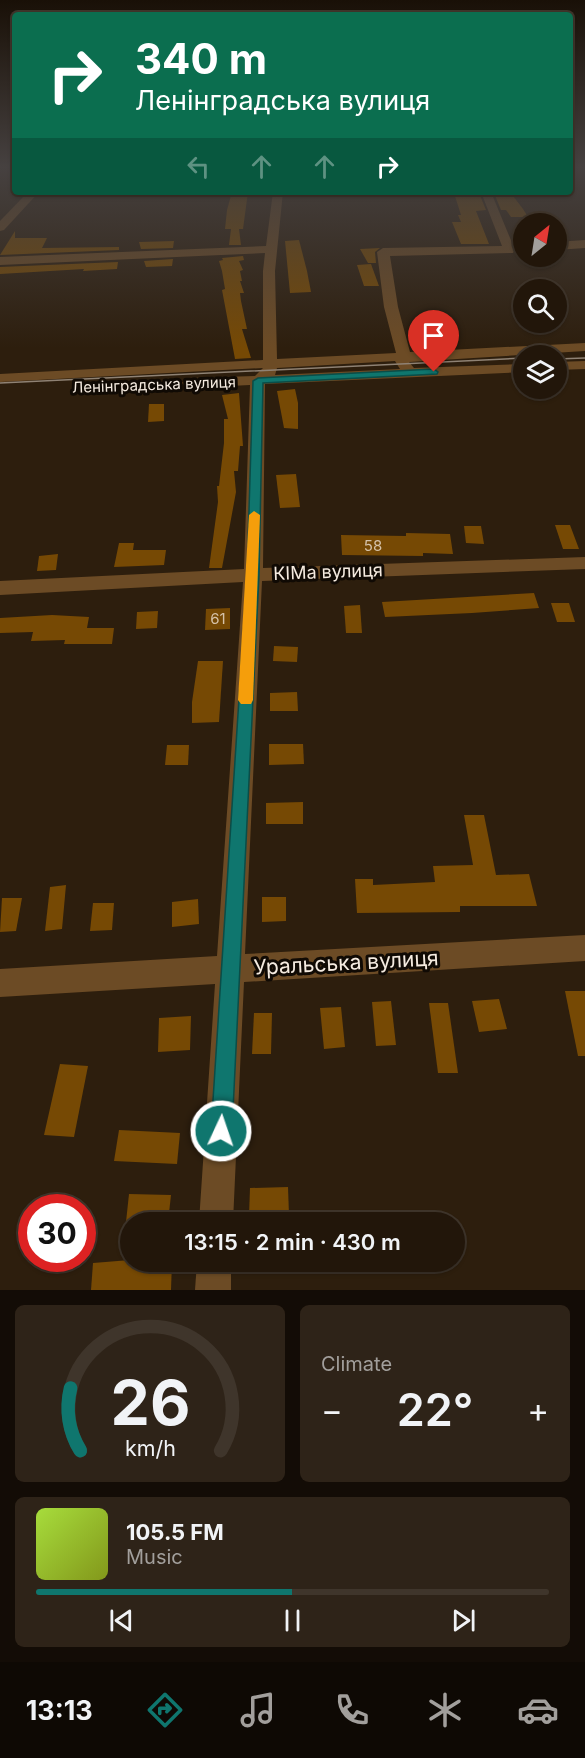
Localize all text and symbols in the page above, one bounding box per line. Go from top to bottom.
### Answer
text: 340 m [135,33,267,84]
icon: right [36,36,114,114]
text: Ленінградська вулиця [135,84,430,117]
icon: left [182,150,215,183]
icon: ahead [245,150,278,183]
icon: ahead [308,150,341,183]
icon: right [371,150,404,183]
north arrow [513,213,567,267]
map controls [513,213,567,399]
button: search [513,279,567,333]
pin [408,310,459,372]
icon: arrive [417,319,450,352]
button: layers [513,345,567,399]
street label: Ленінградська вулиця [72,372,236,397]
house number: 58 [364,536,382,555]
street label: КІМа вулиця [273,559,383,584]
house number: 61 [210,609,226,628]
street label: Уральська вулиця [253,945,439,980]
position arrow [189,1099,253,1163]
speed limit sign: 30 [18,1194,96,1272]
text: 13:15 · 2 min · 430 m [184,1229,401,1255]
text: Climate [321,1352,392,1376]
text: 26 [110,1365,190,1440]
text: 22° [397,1382,473,1437]
text: − [321,1390,343,1430]
text: + [527,1390,549,1430]
text: km/h [125,1435,175,1461]
text: 105.5 FM [126,1519,224,1545]
text: Music [126,1545,183,1569]
icon: previous [105,1604,138,1637]
icon: pause [276,1604,309,1637]
icon: next [447,1604,480,1637]
icon: directions [144,1689,186,1731]
icon: music [237,1689,279,1731]
icon: phone [331,1689,373,1731]
icon: climate [424,1689,466,1731]
icon: car [517,1689,559,1731]
text: 13:13 [26,1694,93,1727]

